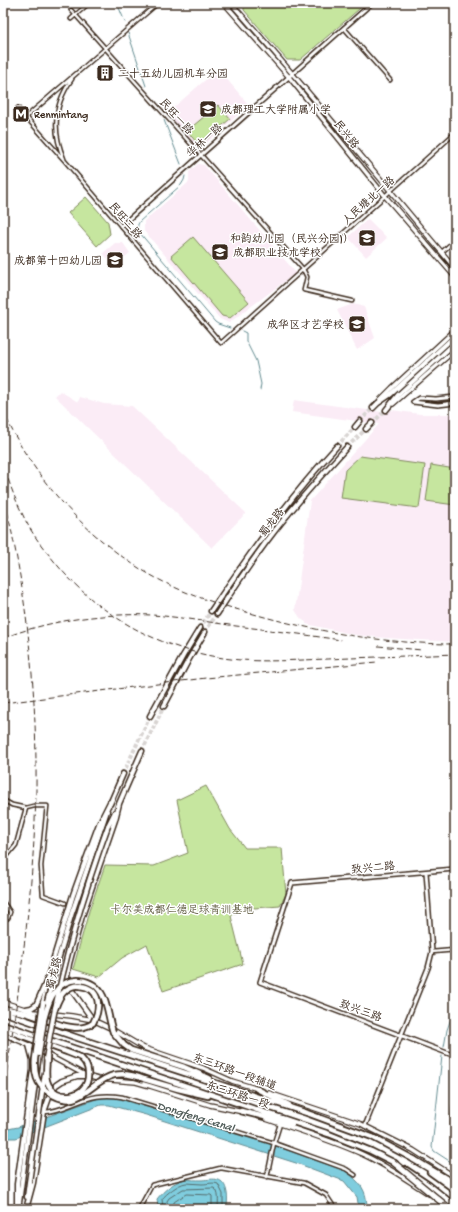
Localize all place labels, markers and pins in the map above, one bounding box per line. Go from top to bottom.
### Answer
building icon: 二十五幼儿园机车分园 [95,63,115,83]
place label: 二十五幼儿园机车分园 [118,67,228,81]
school or university icon: 成都理工大学附属小学 [198,99,218,119]
place label: 成都理工大学附属小学 [221,103,331,117]
metro station icon: Renmintang [11,104,31,124]
place label: Renmintang [34,110,88,122]
school or university icon: 和韵幼儿园（民兴分园)） [357,228,377,248]
place label: 和韵幼儿园（民兴分园)） [230,232,354,246]
school or university icon: 成都职业技术学校 [210,242,230,262]
place label: 成都职业技术学校 [233,246,321,260]
school or university icon: 成都第十四幼儿园 [105,250,125,270]
place label: 成都第十四幼儿园 [14,255,102,268]
school or university icon: 成华区才艺学校 [347,314,367,334]
place label: 成华区才艺学校 [267,318,344,332]

